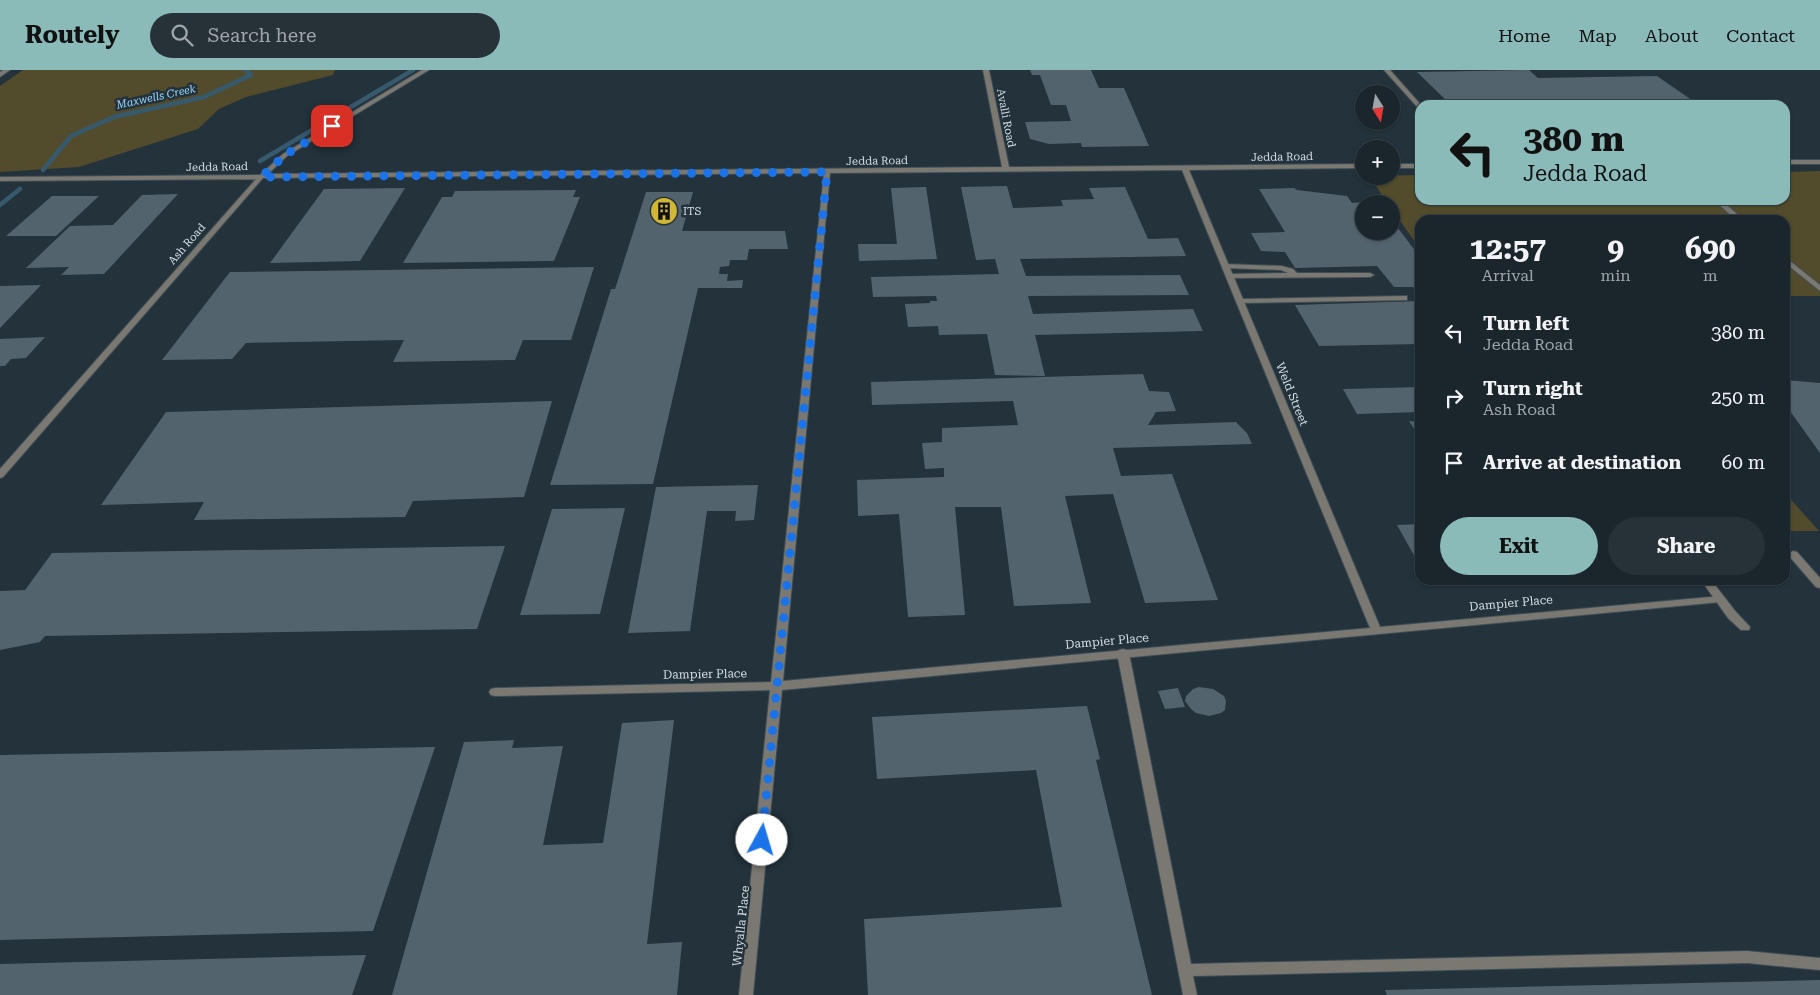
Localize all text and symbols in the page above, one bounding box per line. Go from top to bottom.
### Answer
search box [150,13,500,58]
text: Routely [25,21,120,49]
icon: search [168,21,196,49]
text: Search here [208,24,316,47]
text: Home [1498,25,1550,46]
text: Map [1578,25,1617,46]
text: About [1645,25,1698,46]
text: Contact [1726,25,1795,46]
water label: Maxwells Creek [114,82,197,112]
north arrow [1355,85,1400,130]
map controls [1355,85,1400,240]
street label: Avalli Road [994,88,1018,148]
pin [311,105,353,147]
icon: arrive [318,112,346,140]
text: 380 m [1523,119,1624,160]
icon: left [1440,120,1505,185]
button: + [1355,140,1400,185]
street label: Jedda Road [1251,150,1313,164]
street label: Jedda Road [846,154,908,168]
street label: Jedda Road [186,160,248,174]
text: Jedda Road [1523,161,1647,186]
button: − [1355,195,1400,240]
building icon: ITS [649,196,679,226]
place label: ITS [683,205,701,218]
street label: Ash Road [166,221,208,267]
text: 12:57 [1469,231,1546,266]
text: 9 [1607,231,1624,266]
text: 690 [1685,231,1735,266]
text: Arrival [1482,266,1534,285]
text: min [1601,266,1631,285]
text: m [1703,266,1718,285]
text: Turn left [1483,312,1569,335]
icon: left [1440,319,1468,347]
text: 380 m [1711,321,1765,344]
text: Jedda Road [1483,335,1573,354]
street label: Weld Street [1273,360,1311,428]
text: Turn right [1483,377,1583,400]
icon: right [1440,384,1468,412]
text: 250 m [1711,386,1765,409]
text: Ash Road [1483,400,1556,419]
icon: arrive [1440,449,1468,477]
text: Arrive at destination [1483,451,1681,474]
text: 60 m [1722,451,1765,474]
button: Exit [1440,517,1598,575]
button: Share [1608,517,1765,575]
street label: Dampier Place [1469,592,1554,614]
street label: Dampier Place [1065,630,1150,652]
street label: Dampier Place [663,666,748,682]
position arrow [735,813,787,865]
street label: Whyalla Place [730,884,752,967]

